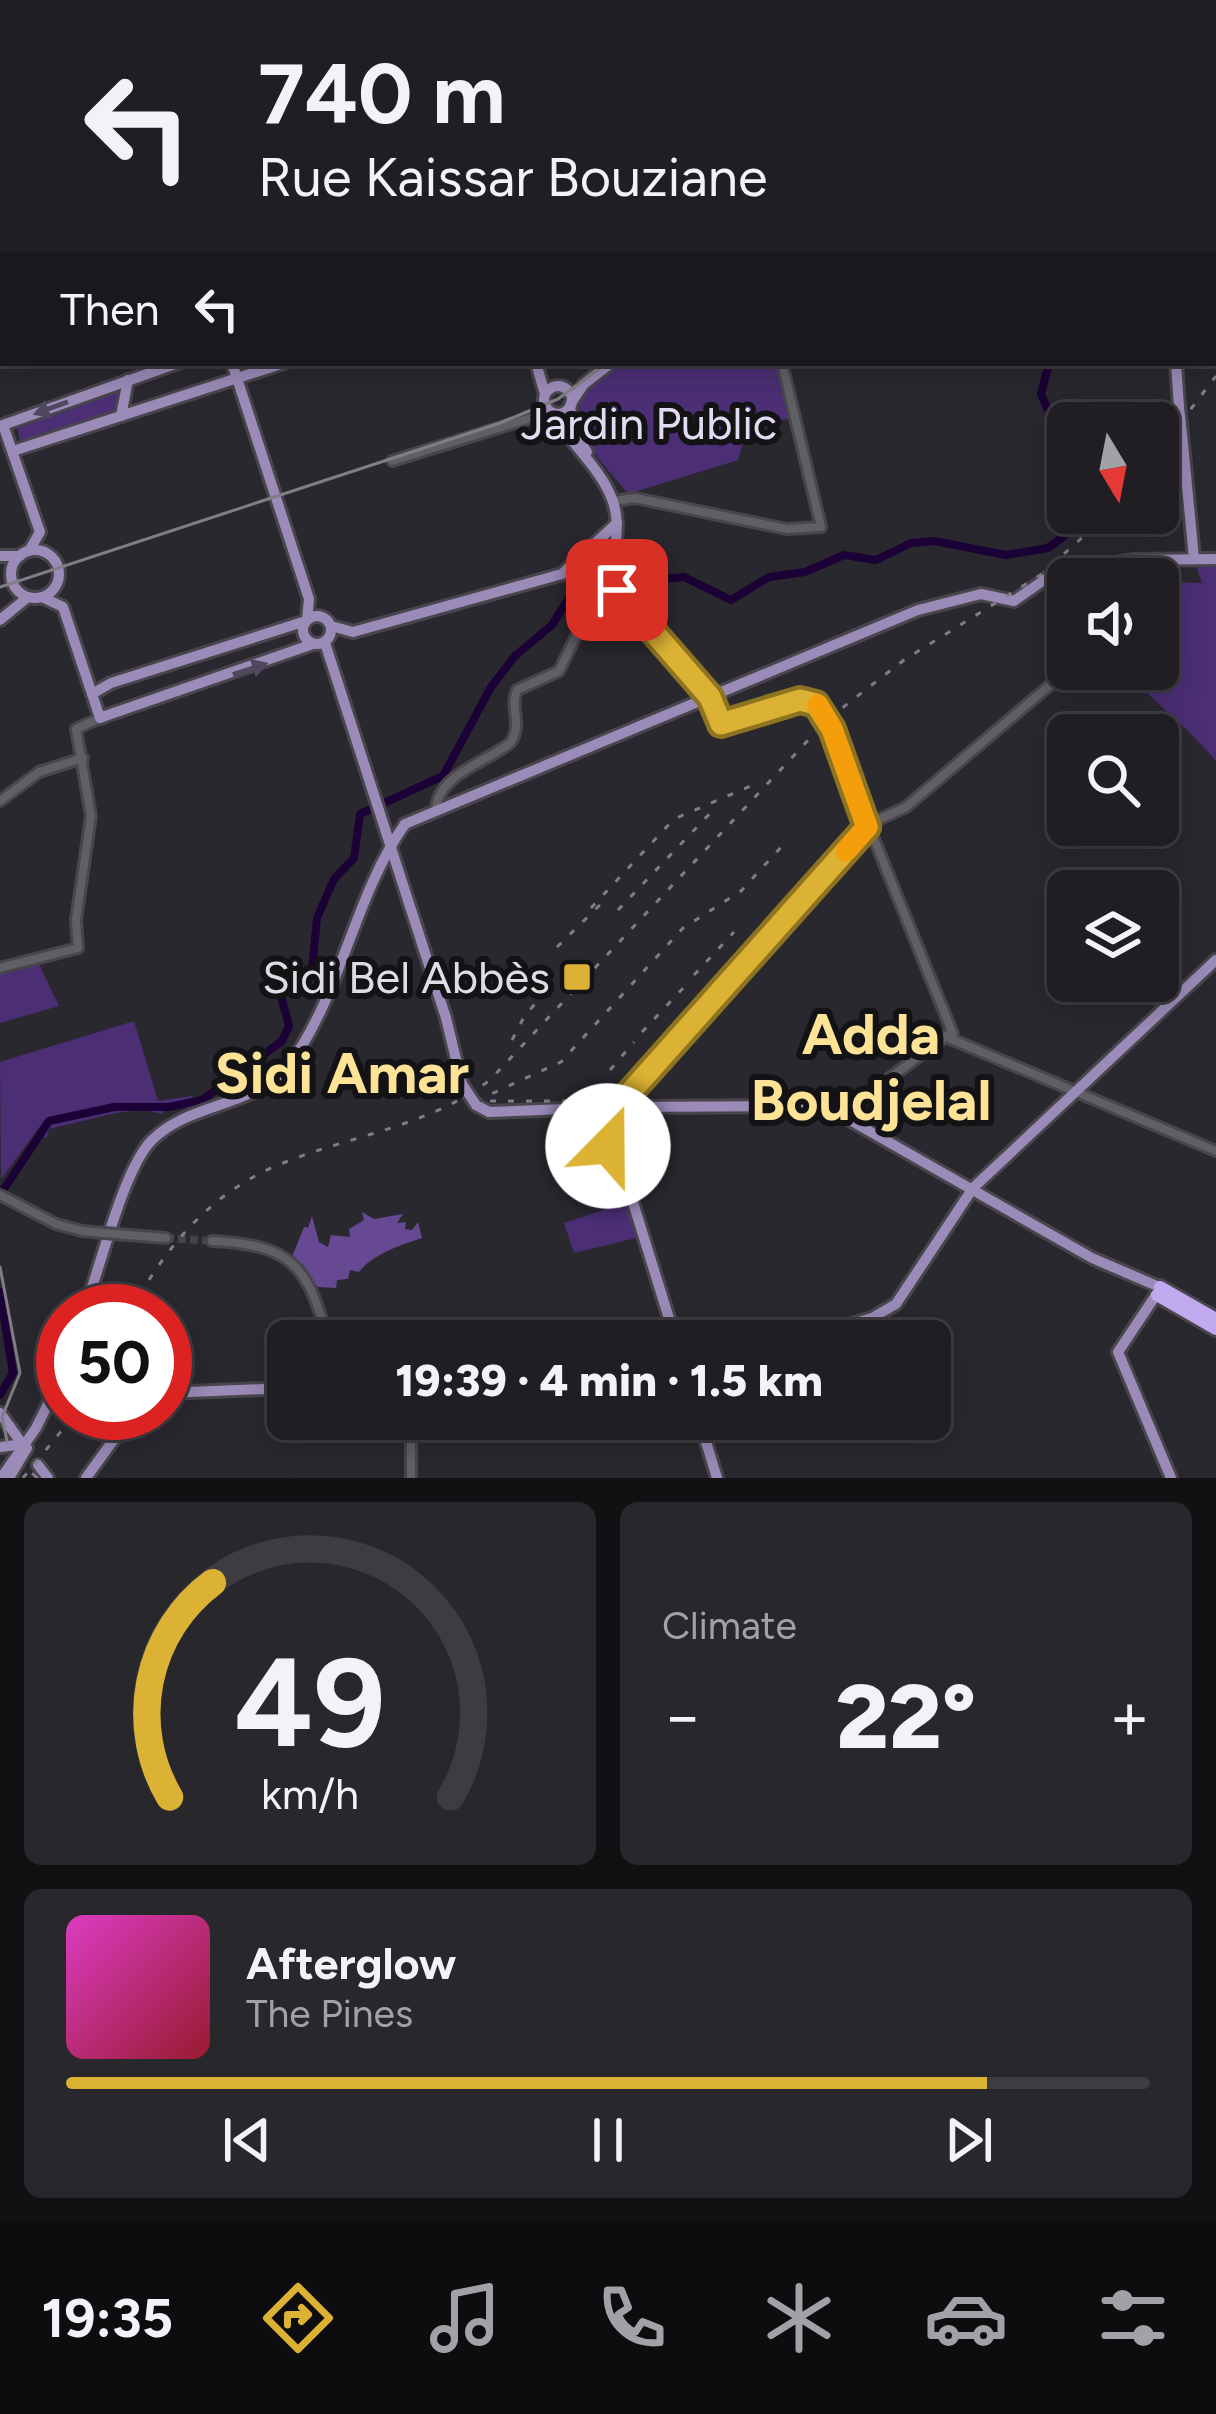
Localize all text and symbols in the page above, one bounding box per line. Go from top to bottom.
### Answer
text: 740 m [258,43,506,144]
icon: left [60,48,216,204]
text: Rue Kaissar Bouziane [258,145,767,210]
icon: left [184,276,250,342]
text: Then [60,282,160,336]
park label: Jardin Public [521,396,777,450]
one-way arrow [33,400,69,418]
north arrow [1047,402,1179,534]
map controls [1047,402,1179,1002]
pin [566,539,668,641]
icon: arrive [584,557,650,623]
button: sound [1047,558,1179,690]
one-way arrow [232,658,269,677]
button: search [1047,714,1179,846]
button: layers [1047,870,1179,1002]
place label: Sidi Bel Abbès [262,950,550,1004]
marker: Sidi Bel Abbès [561,961,593,993]
district label: Adda Boudjelal [751,1000,991,1134]
district label: Sidi Amar [215,1039,469,1107]
position arrow [545,1083,671,1209]
speed limit sign: 50 [36,1284,192,1440]
text: 19:39 · 4 min · 1.5 km [395,1353,823,1407]
text: Climate [662,1602,797,1649]
text: 49 [234,1627,386,1777]
text: 22° [836,1662,976,1771]
text: − [662,1676,703,1756]
text: + [1109,1676,1150,1756]
text: km/h [261,1767,359,1819]
text: Afterglow [246,1936,456,1990]
text: The Pines [246,1990,413,2037]
icon: previous [214,2107,280,2173]
icon: pause [575,2107,641,2173]
icon: next [936,2107,1002,2173]
icon: directions [256,2276,340,2360]
icon: music [423,2276,507,2360]
icon: phone [590,2276,674,2360]
icon: climate [757,2276,841,2360]
icon: car [924,2276,1008,2360]
icon: filters [1091,2276,1175,2360]
text: 19:35 [41,2286,173,2351]

